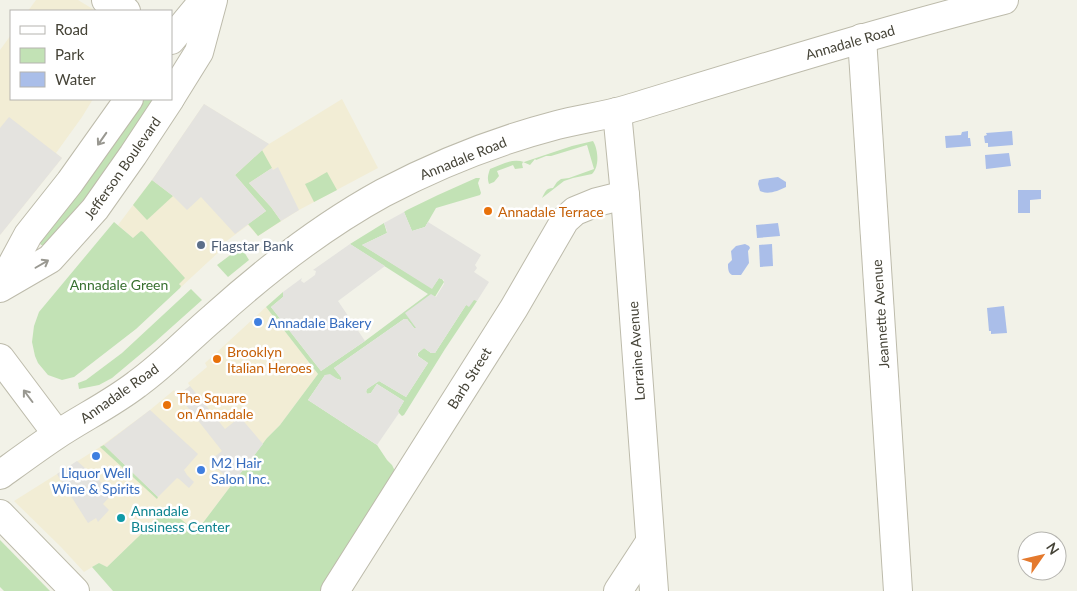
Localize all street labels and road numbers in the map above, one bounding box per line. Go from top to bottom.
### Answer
street label: Annadale Road [803,21,897,63]
street label: Jefferson Boulevard [80,113,164,223]
street label: Annadale Road [417,133,509,183]
street label: Jeannette Avenue [868,259,892,369]
street label: Lorraine Avenue [624,301,648,401]
street label: Barb Street [443,344,495,412]
street label: Annadale Road [76,360,162,426]

